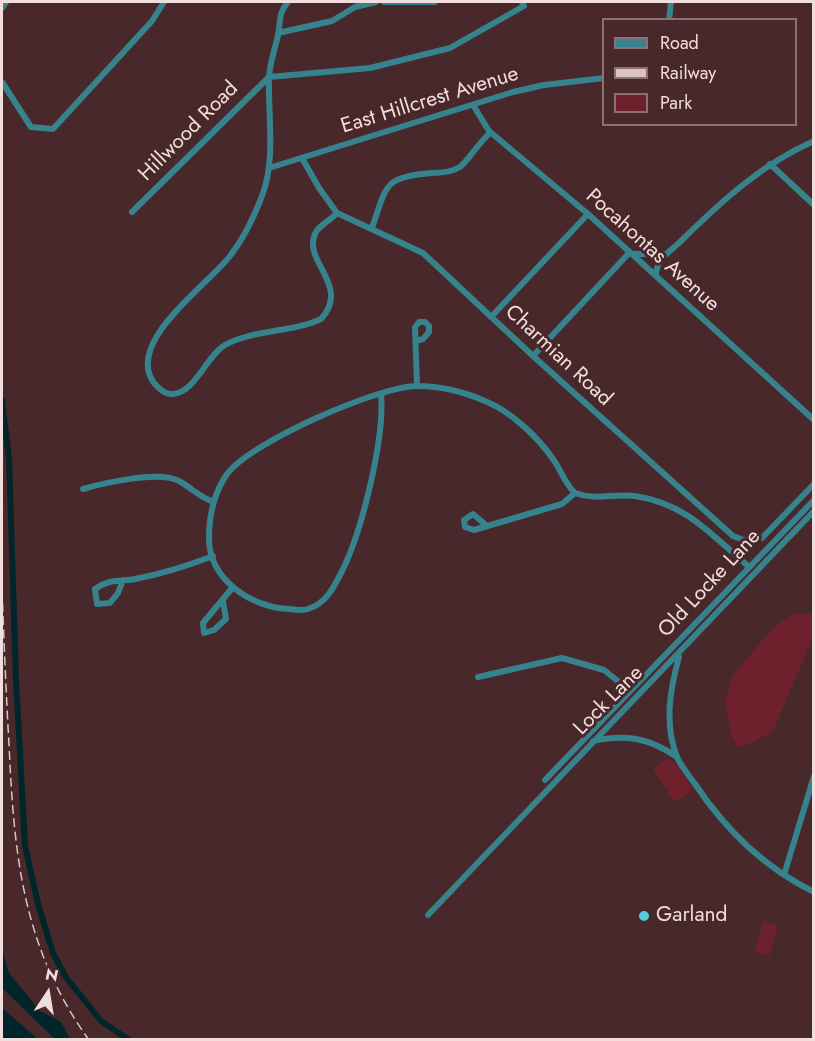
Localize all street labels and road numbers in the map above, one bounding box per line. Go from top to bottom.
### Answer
street label: East Hillcrest Avenue [338,62,522,140]
street label: Hillwood Road [134,77,244,187]
street label: Pocahontas Avenue [580,184,724,318]
street label: Charmian Road [499,300,617,412]
street label: Old Locke Lane [654,525,766,643]
street label: Lock Lane [569,661,649,741]

